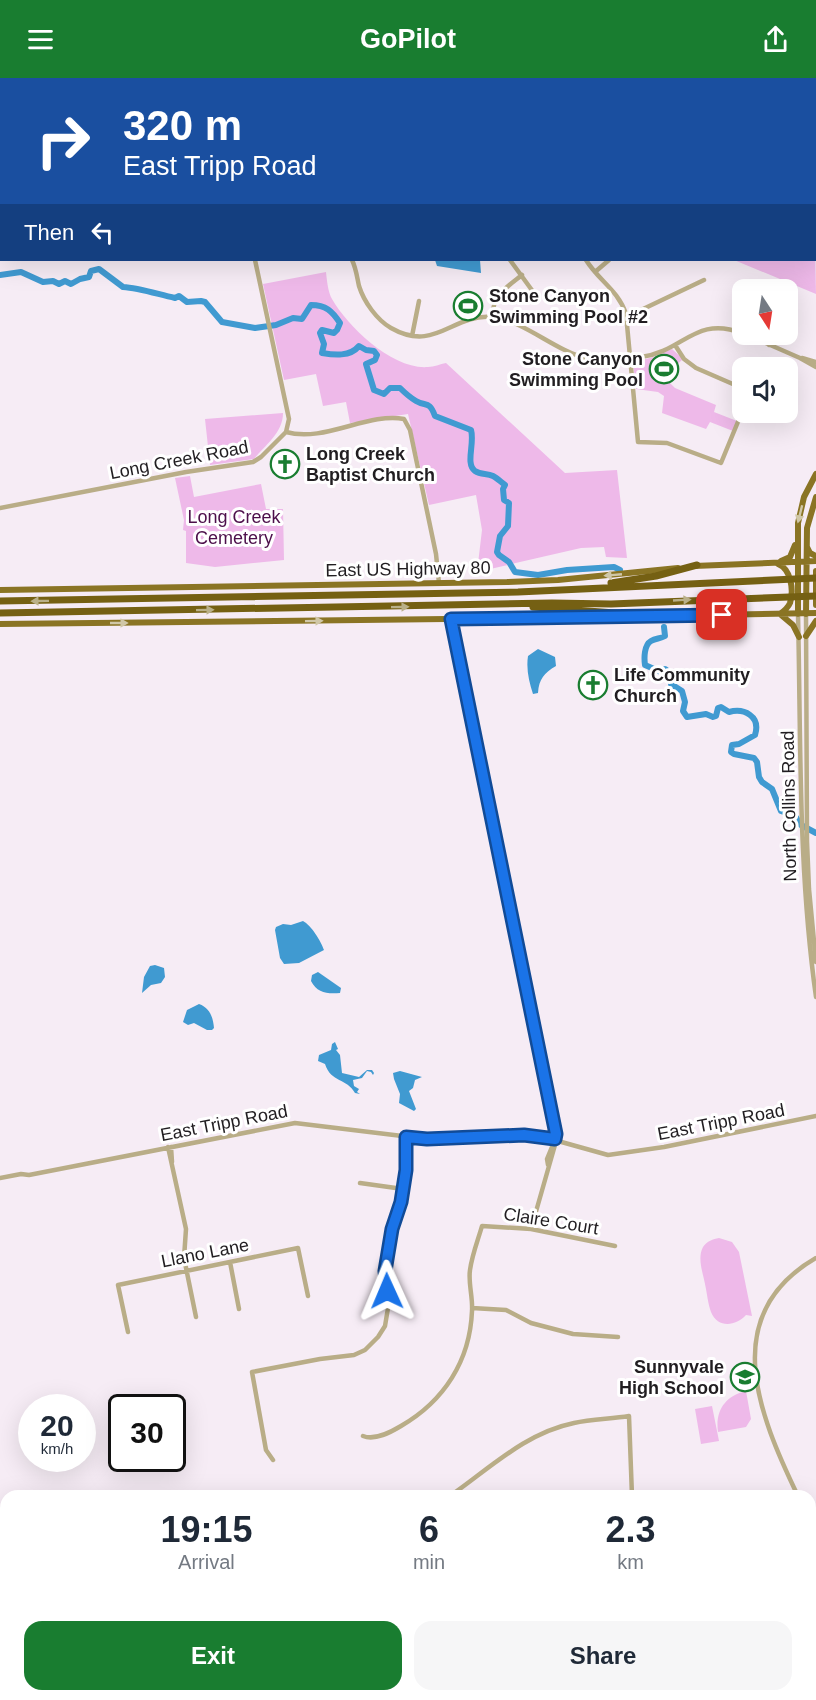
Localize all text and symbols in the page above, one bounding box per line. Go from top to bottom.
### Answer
icon: menu [24,23,57,56]
icon: share [759,23,792,56]
text: GoPilot [360,24,456,54]
icon: right [24,102,102,180]
text: 320 m [123,102,242,149]
text: East Tripp Road [123,151,317,181]
icon: left [86,216,119,249]
text: Then [24,220,74,245]
north arrow [732,279,798,345]
map controls [732,279,798,423]
place label: Stone Canyon Swimming Pool #2 [489,286,648,327]
sports icon: Stone Canyon Swimming Pool #2 [452,290,484,322]
place label: Stone Canyon Swimming Pool [509,349,643,390]
sports icon: Stone Canyon Swimming Pool [648,353,680,385]
button: sound [732,357,798,423]
street label: Long Creek Road [108,437,250,483]
place label: Long Creek Baptist Church [306,444,435,485]
church icon: Long Creek Baptist Church [269,448,301,480]
one-way arrow [795,504,805,523]
park label: Long Creek Cemetery [187,507,282,548]
street label: East US Highway 80 [325,558,491,580]
one-way arrow [603,570,622,580]
pin [696,589,747,640]
one-way arrow [672,595,691,604]
one-way arrow [30,596,49,605]
icon: arrive [705,598,738,631]
one-way arrow [391,602,410,612]
one-way arrow [196,605,215,615]
one-way arrow [304,616,323,626]
one-way arrow [109,618,128,628]
place label: Life Community Church [614,665,750,706]
church icon: Life Community Church [577,669,609,701]
street label: North Collins Road [778,730,800,882]
street label: East Tripp Road [656,1100,786,1144]
street label: East Tripp Road [159,1101,289,1145]
street label: Claire Court [502,1204,600,1238]
street label: Llano Lane [159,1235,251,1271]
position arrow [355,1259,419,1323]
place label: Sunnyvale High School [619,1357,724,1398]
school or university icon: Sunnyvale High School [729,1361,761,1393]
speed limit sign: 30 [108,1394,186,1472]
text: 20 [40,1409,74,1442]
text: km/h [41,1440,73,1457]
text: 19:15 [160,1509,252,1550]
text: 6 [419,1509,439,1550]
text: 2.3 [606,1509,656,1550]
text: Arrival [178,1551,235,1573]
text: min [413,1551,445,1573]
text: km [617,1551,644,1573]
button: Exit [24,1621,402,1690]
button: Share [414,1621,792,1690]

